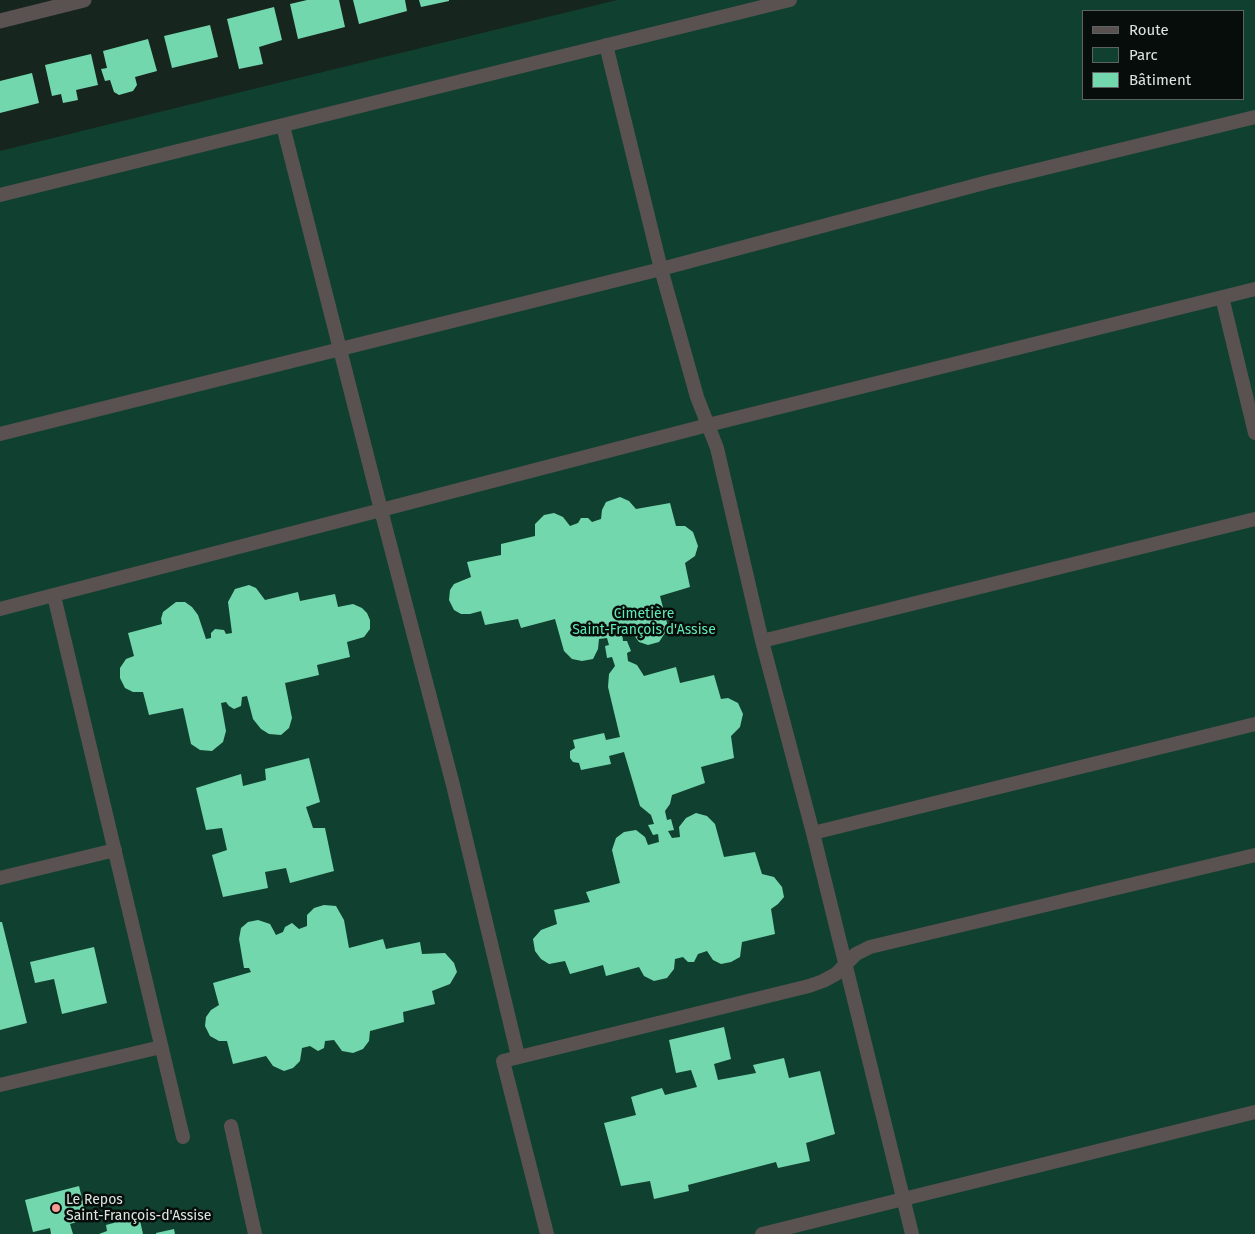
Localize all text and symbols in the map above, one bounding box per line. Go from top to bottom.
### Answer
legend [1082,10,1245,100]
text: Route [1129,21,1169,39]
text: Parc [1129,46,1158,64]
text: Bâtiment [1129,71,1191,89]
park label: Cimetière Saint-François d'Assise [572,606,716,638]
place label: Le Repos Saint-François-d'Assise [66,1192,211,1224]
marker: Le Repos Saint-François-d'Assise [50,1202,62,1214]

